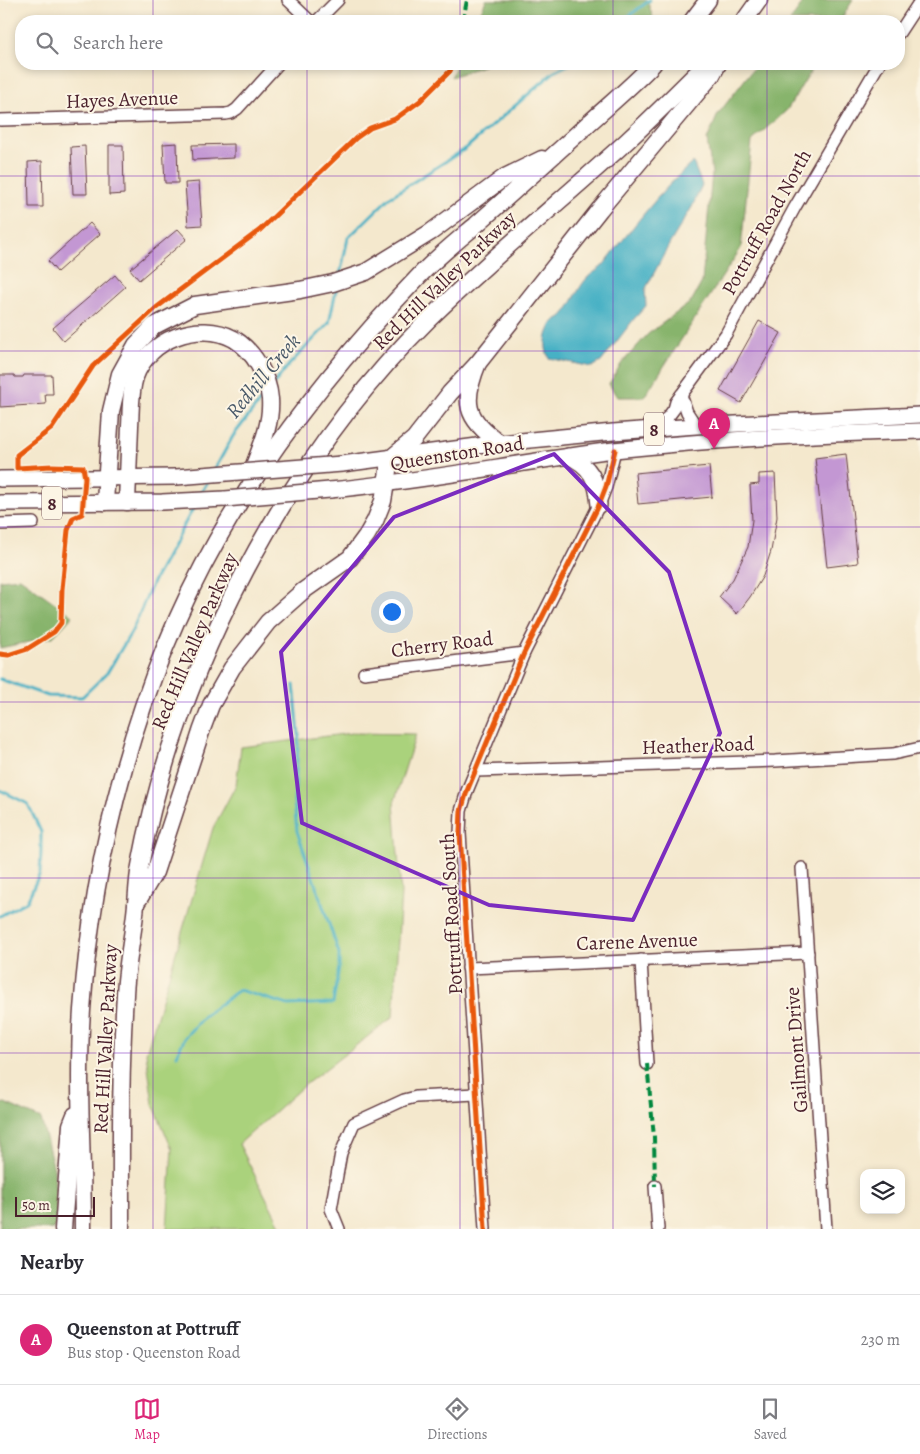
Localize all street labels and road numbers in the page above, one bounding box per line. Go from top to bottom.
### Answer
street label: Hayes Avenue [65,84,179,115]
street label: Pottruff Road North [715,144,818,300]
street label: Red Hill Valley Parkway [367,204,523,356]
road number: 8 [644,412,664,446]
street label: Queenston Road [388,430,526,477]
road number: 8 [42,486,62,520]
street label: Red Hill Valley Parkway [145,547,244,734]
street label: Cherry Road [390,625,495,664]
street label: Heather Road [641,730,755,761]
street label: Pottruff Road South [434,832,469,996]
street label: Carene Avenue [576,926,698,957]
street label: Red Hill Valley Parkway [87,942,124,1135]
street label: Gailmont Drive [779,986,814,1114]

